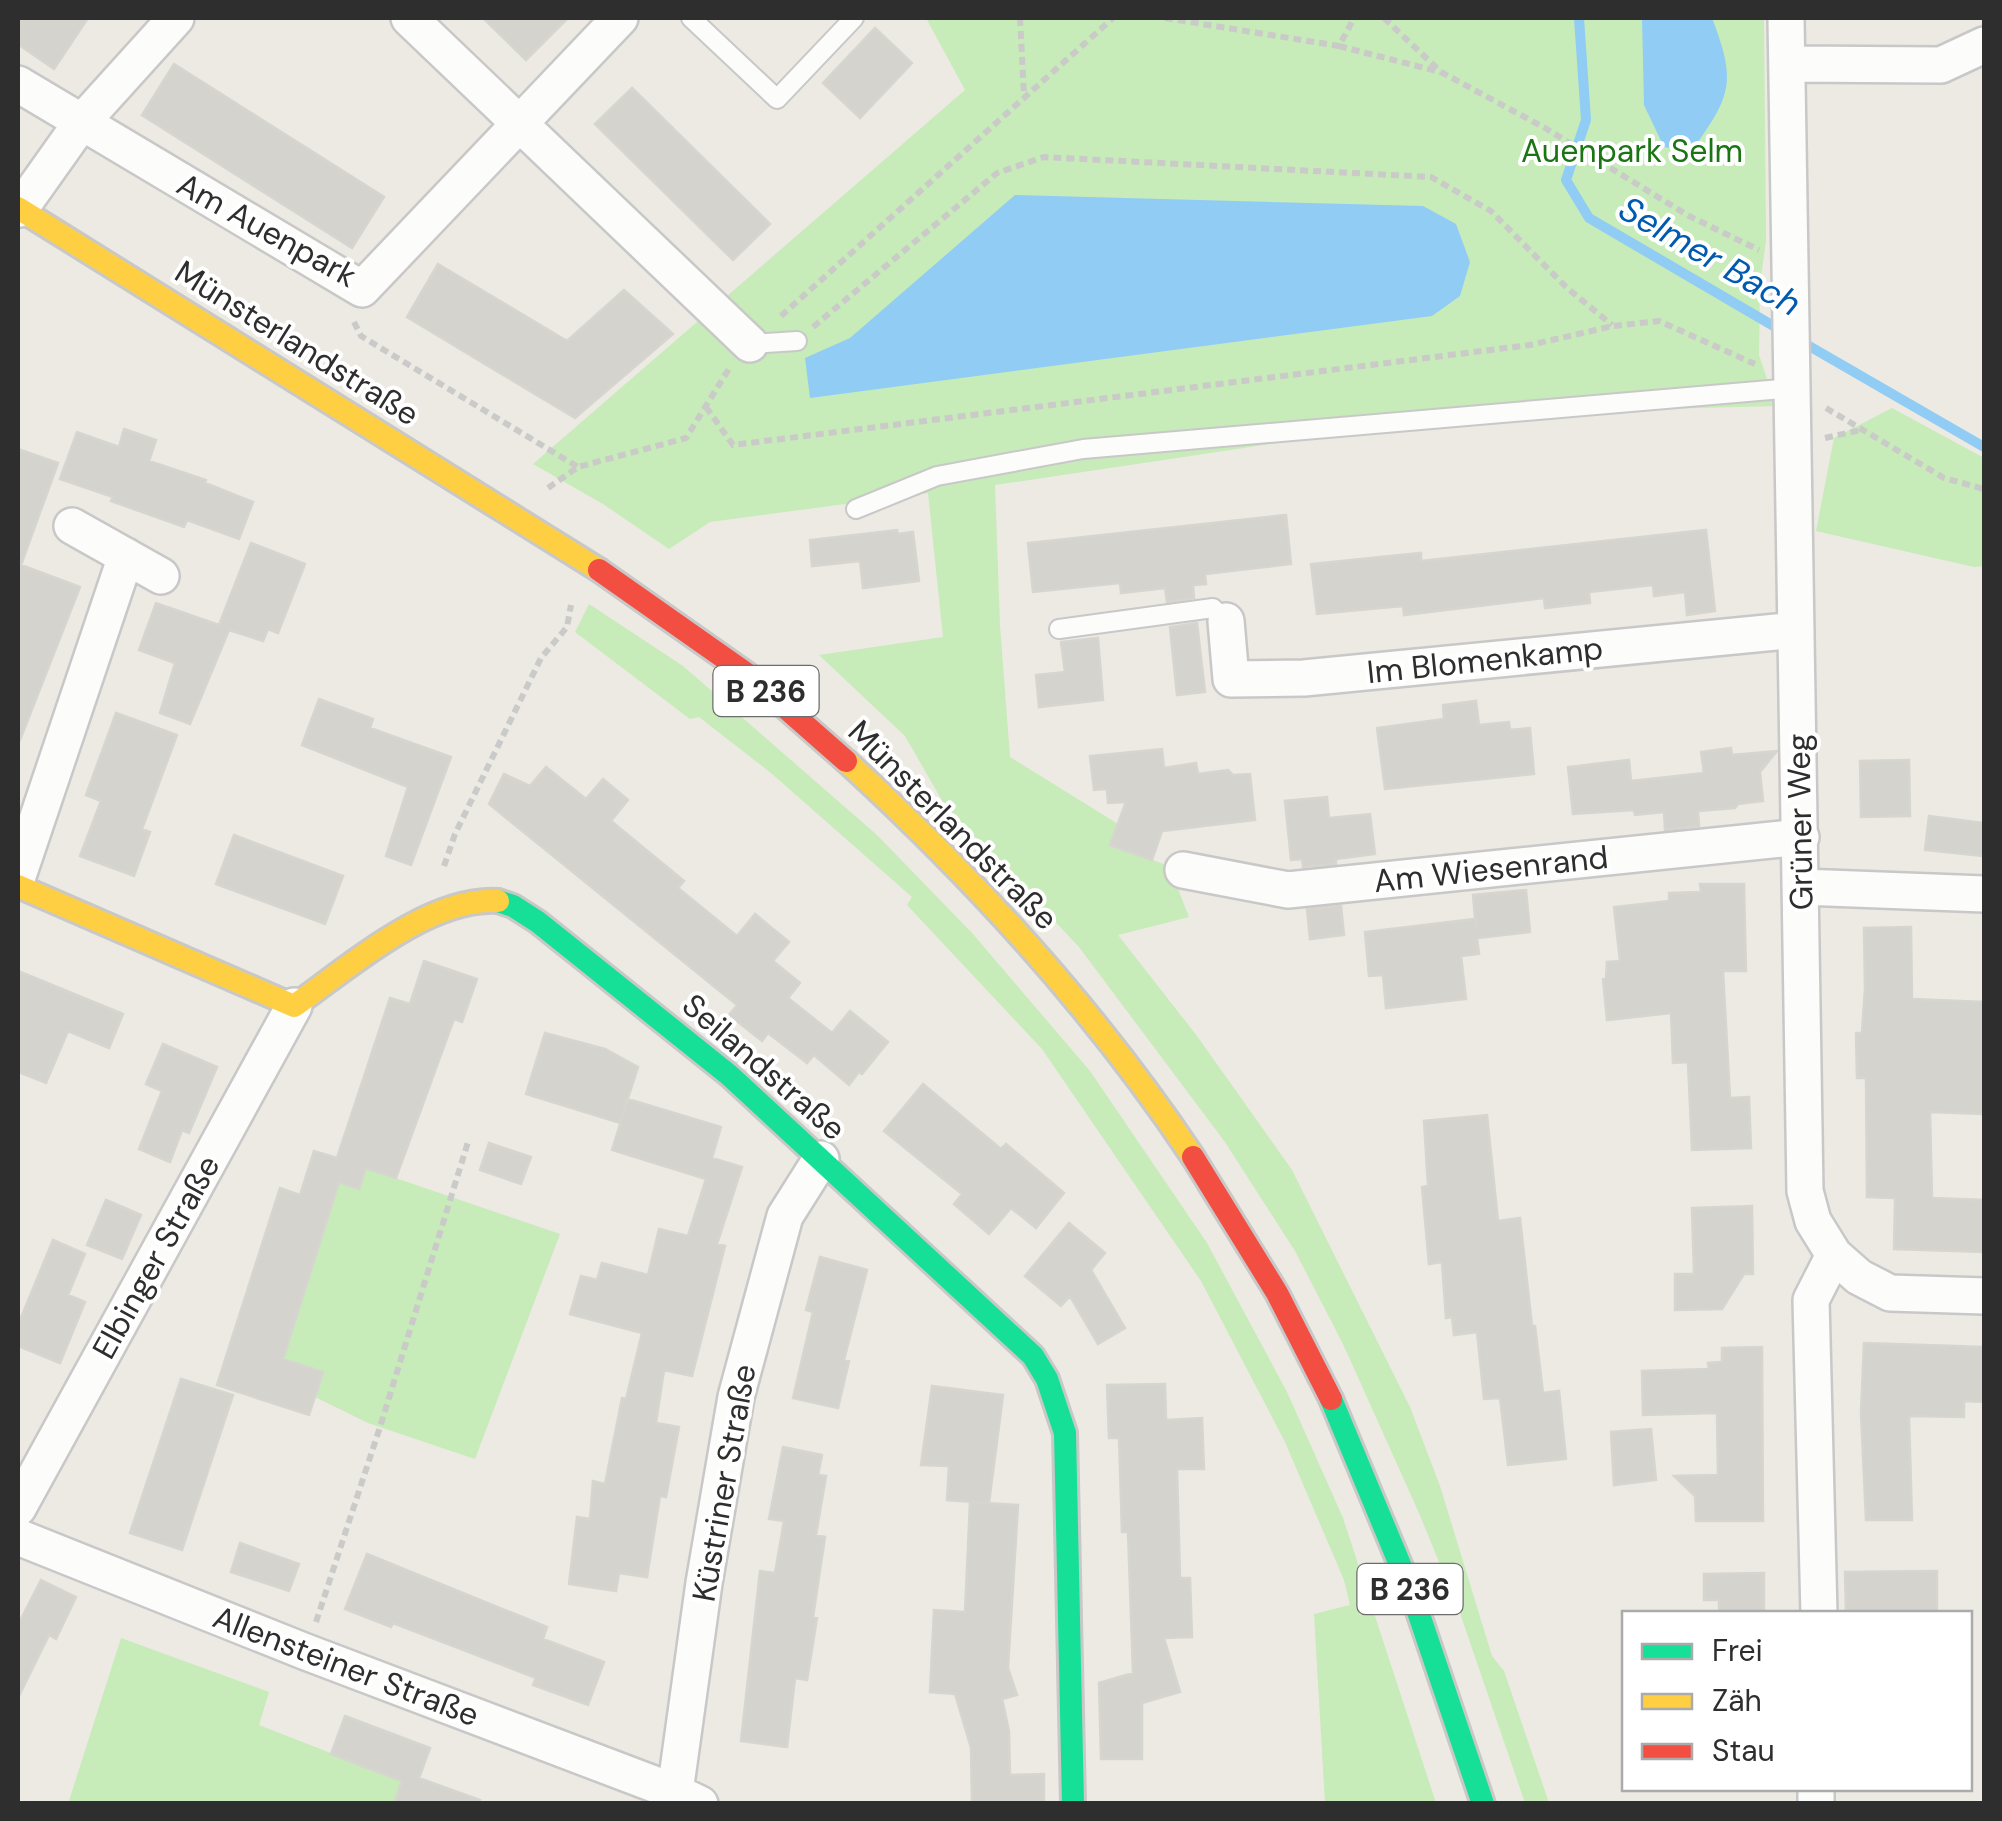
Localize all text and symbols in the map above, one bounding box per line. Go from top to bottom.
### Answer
park label: Auenpark Selm [1521,130,1743,172]
street label: Am Auenpark [170,163,364,297]
water label: Selmer Bach [1611,185,1809,327]
street label: Münsterlandstraße [167,251,427,435]
street label: Im Blomenkamp [1365,627,1605,693]
road number: B 236 [714,666,818,716]
street label: Münsterlandstraße [839,711,1067,939]
street label: Grüner Weg [1777,733,1823,911]
street label: Am Wiesenrand [1372,836,1610,902]
street label: Seilandstraße [673,984,855,1150]
street label: Elbinger Straße [83,1148,229,1366]
street label: Küstriner Straße [682,1361,766,1605]
road number: B 236 [1358,1564,1462,1614]
street label: Allensteiner Straße [207,1596,485,1736]
legend [1622,1611,1972,1791]
text: Frei [1712,1631,1763,1670]
text: Zäh [1712,1681,1762,1720]
text: Stau [1712,1731,1775,1770]

